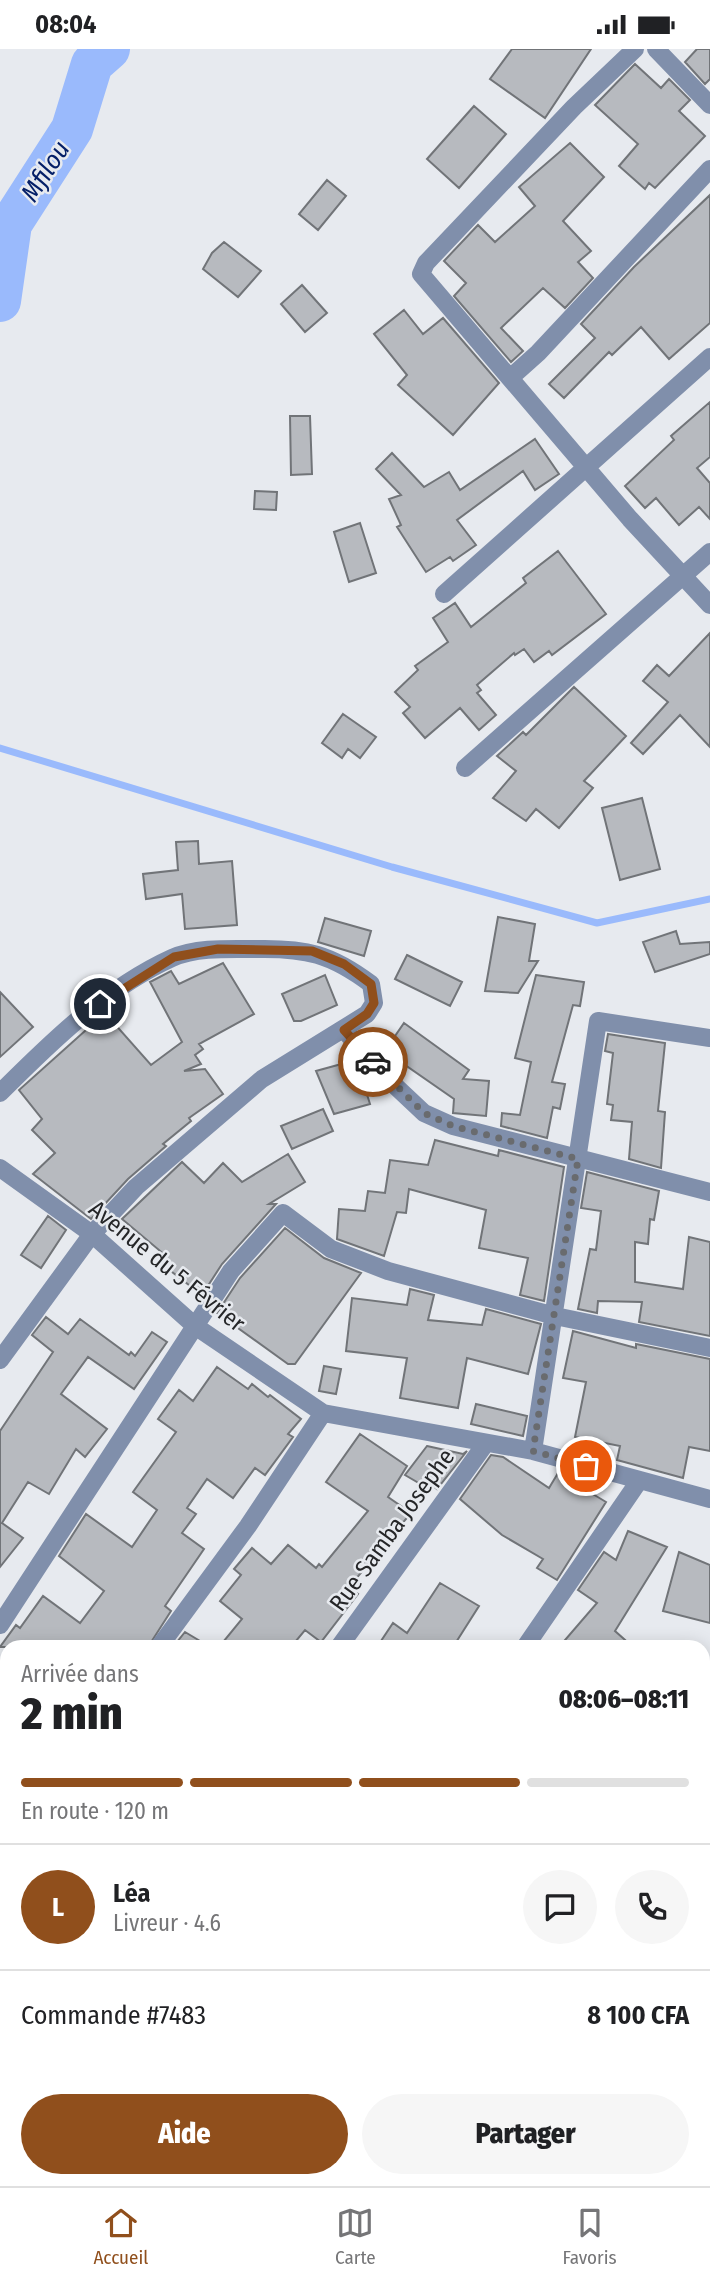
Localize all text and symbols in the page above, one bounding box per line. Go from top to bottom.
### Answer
text: 08:04 [35,9,96,40]
water label: Mfilou [14,135,76,207]
pin [70,974,130,1034]
icon: home [81,985,119,1023]
courier [338,1027,408,1097]
icon: car [354,1043,392,1081]
street label: Avenue du 5 Février [83,1195,251,1338]
pin [556,1436,616,1496]
street label: Rue Samba Josephe [324,1443,460,1617]
icon: bag [567,1447,605,1485]
text: Arrivée dans [21,1660,139,1688]
text: 08:06–08:11 [558,1684,689,1715]
text: 2 min [21,1686,123,1741]
text: En route · 120 m [21,1797,169,1825]
button: chat [523,1870,597,1944]
button: phone [615,1870,689,1944]
text: Léa [113,1878,150,1909]
text: L [52,1892,64,1923]
text: Livreur · 4.6 [113,1909,221,1937]
text: Commande #7483 [21,2000,206,2031]
text: 8 100 CFA [587,2000,689,2031]
button: Aide [21,2094,348,2174]
button: Partager [362,2094,689,2174]
tab: Accueil [93,2204,148,2269]
tab: Carte [335,2204,376,2269]
tab: Favoris [562,2204,617,2269]

